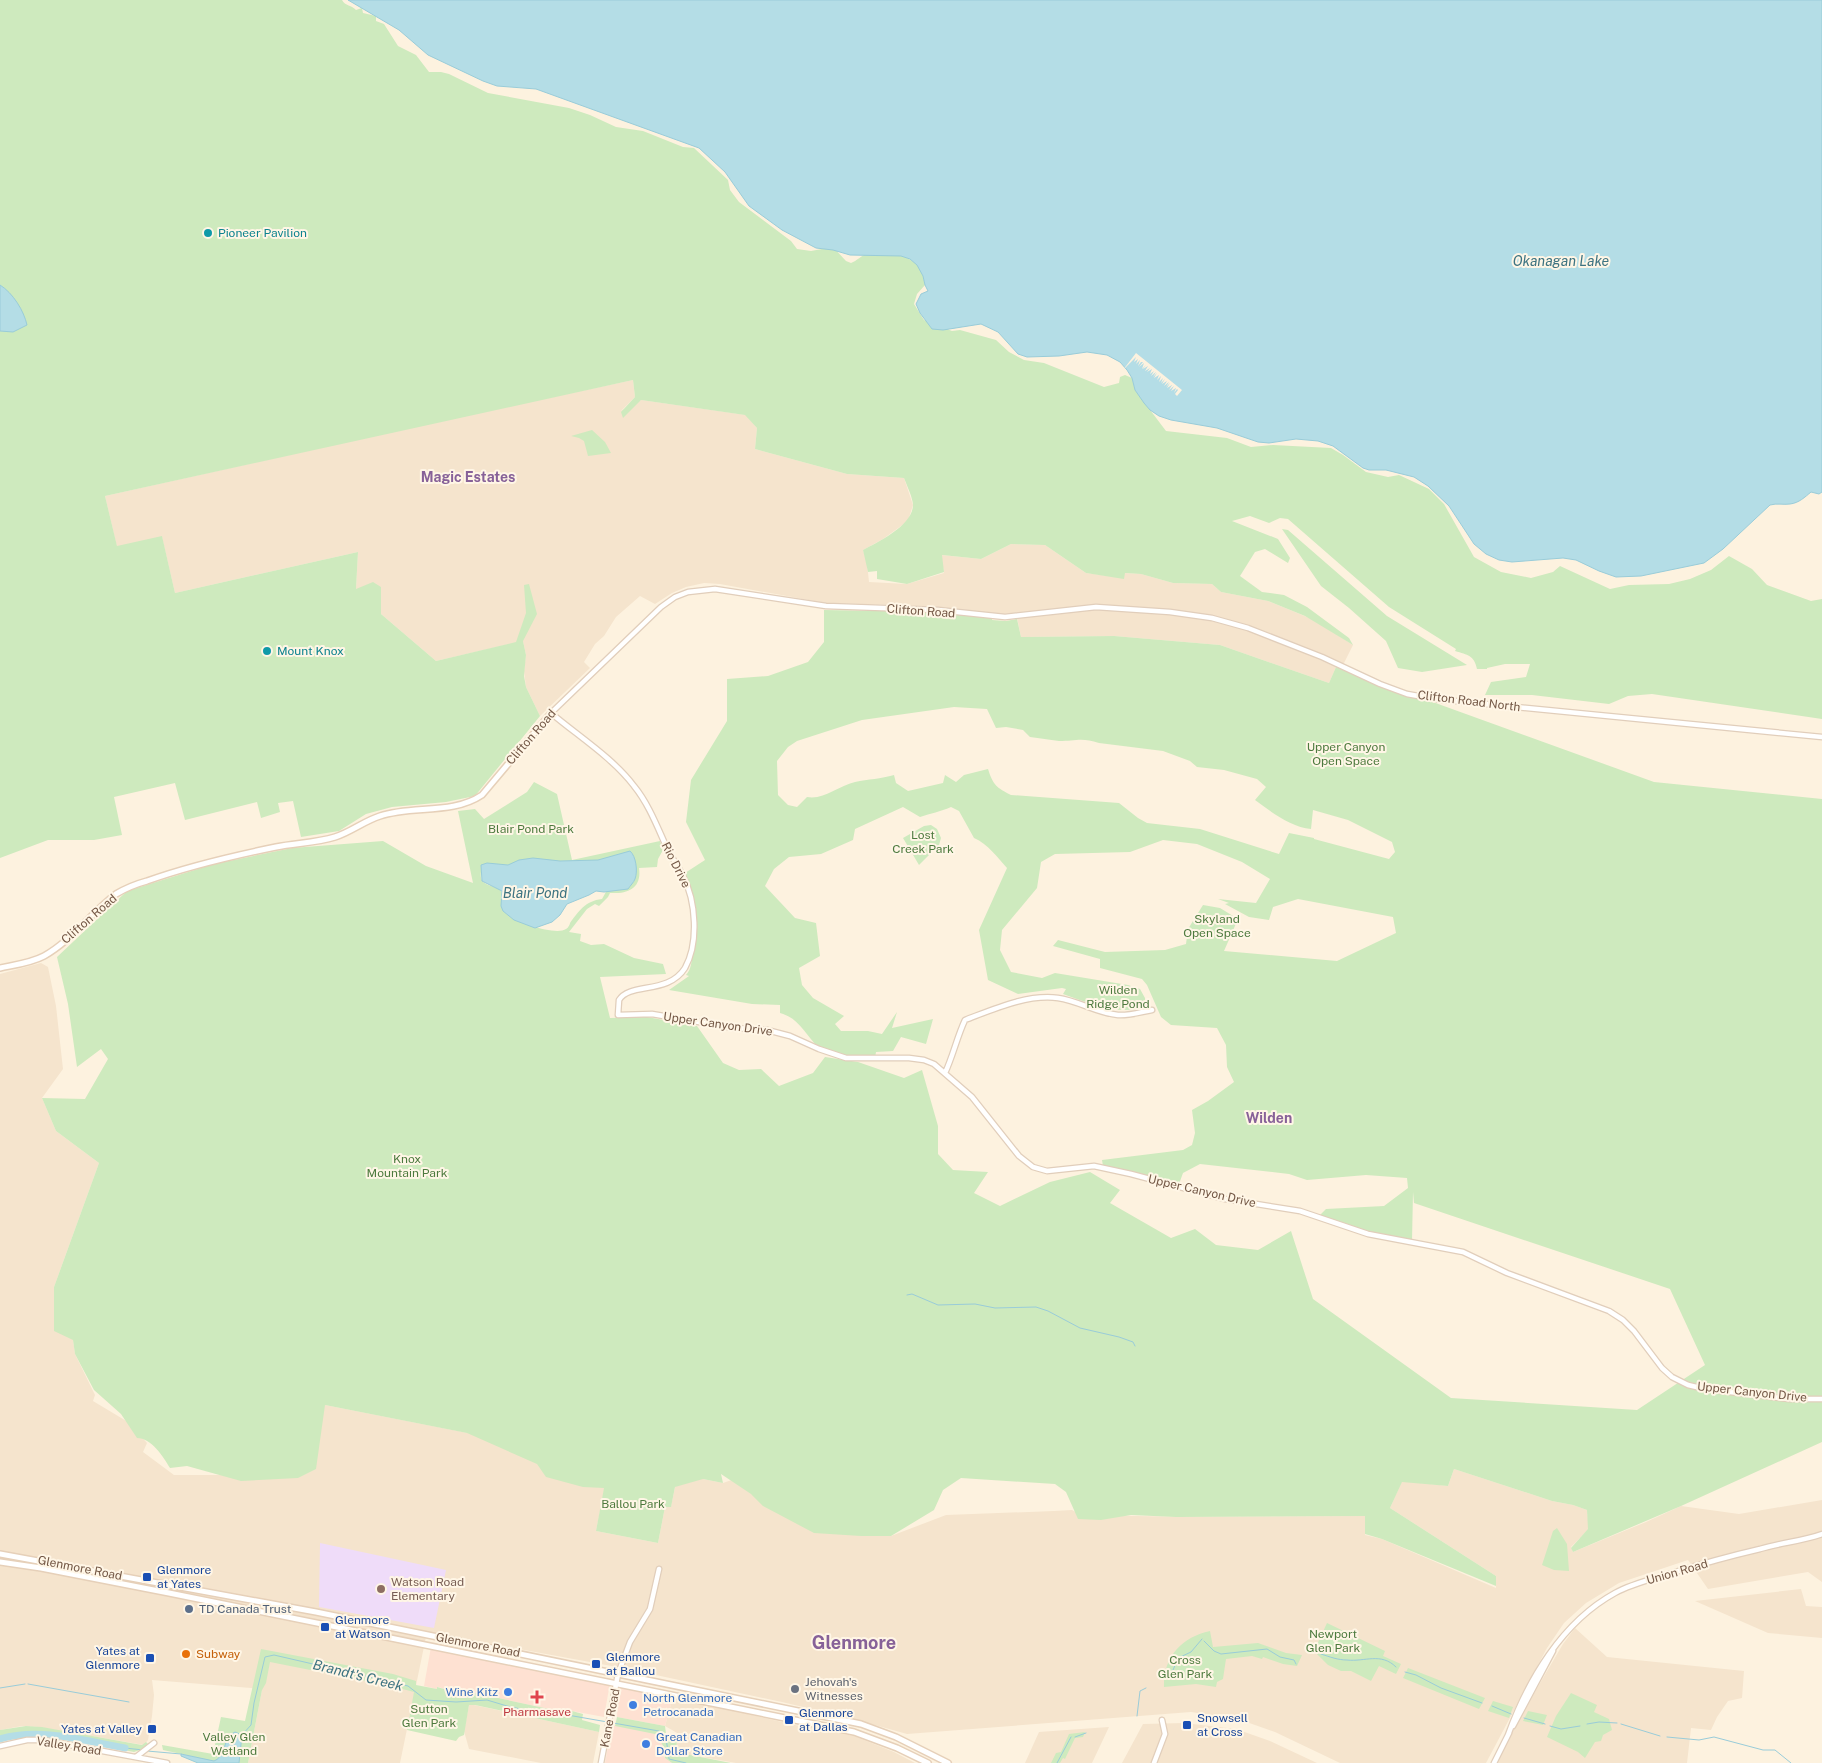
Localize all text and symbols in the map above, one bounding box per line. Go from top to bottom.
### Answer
place label: Pioneer Pavilion [218,226,307,240]
marker: Pioneer Pavilion [202,227,214,239]
water label: Okanagan Lake [1513,253,1610,269]
district label: Magic Estates [421,469,515,485]
street label: Clifton Road [886,602,956,620]
place label: Mount Knox [277,644,344,658]
marker: Mount Knox [261,645,273,657]
street label: Clifton Road North [1417,688,1521,714]
street label: Clifton Road [503,706,559,768]
park label: Upper Canyon Open Space [1307,740,1385,768]
park label: Blair Pond Park [488,822,574,836]
park label: Lost Creek Park [892,828,954,856]
street label: Rio Drive [659,840,694,890]
water label: Blair Pond [503,885,567,901]
street label: Clifton Road [58,891,120,947]
park label: Skyland Open Space [1183,912,1251,940]
park label: Wilden Ridge Pond [1086,983,1150,1011]
street label: Upper Canyon Drive [662,1009,774,1039]
district label: Wilden [1246,1110,1292,1126]
park label: Knox Mountain Park [367,1152,448,1180]
street label: Upper Canyon Drive [1147,1172,1257,1210]
street label: Upper Canyon Drive [1696,1379,1808,1405]
park label: Ballou Park [601,1497,665,1511]
street label: Glenmore Road [37,1553,123,1583]
street label: Union Road [1645,1557,1709,1587]
place label: Glenmore at Yates [157,1563,212,1591]
marker: Glenmore at Yates [141,1571,153,1583]
place label: Watson Road Elementary [391,1575,464,1603]
marker: Watson Road Elementary [375,1583,387,1595]
place label: TD Canada Trust [199,1602,292,1616]
marker: TD Canada Trust [183,1603,195,1615]
place label: Glenmore at Watson [335,1613,390,1641]
marker: Glenmore at Watson [319,1621,331,1633]
park label: Newport Glen Park [1306,1627,1360,1655]
street label: Glenmore Road [435,1630,521,1660]
district label: Glenmore [812,1632,896,1653]
place label: Yates at Glenmore [86,1644,140,1672]
place label: Subway [196,1647,241,1661]
marker: Subway [180,1648,192,1660]
place label: Glenmore at Ballou [606,1650,661,1678]
marker: Yates at Glenmore [144,1652,156,1664]
park label: Cross Glen Park [1158,1653,1212,1681]
water label: Brandt's Creek [311,1656,405,1694]
marker: Glenmore at Ballou [590,1658,602,1670]
place label: Jehovah's Witnesses [805,1675,863,1703]
marker: Jehovah's Witnesses [789,1683,801,1695]
place label: Wine Kitz [445,1685,498,1699]
marker: Wine Kitz [502,1686,514,1698]
street label: Kane Road [597,1687,623,1749]
marker: Pharmasave [531,1691,543,1703]
place label: North Glenmore Petrocanada [643,1691,732,1719]
marker: North Glenmore Petrocanada [627,1699,639,1711]
park label: Sutton Glen Park [402,1702,456,1730]
place label: Pharmasave [503,1705,571,1719]
place label: Glenmore at Dallas [799,1706,854,1734]
place label: Snowsell at Cross [1197,1711,1248,1739]
marker: Glenmore at Dallas [783,1714,795,1726]
marker: Snowsell at Cross [1181,1719,1193,1731]
place label: Yates at Valley [61,1722,143,1736]
marker: Yates at Valley [146,1723,158,1735]
park label: Valley Glen Wetland [203,1730,265,1758]
place label: Great Canadian Dollar Store [656,1730,742,1758]
street label: Valley Road [36,1734,102,1758]
marker: Great Canadian Dollar Store [640,1738,652,1750]

